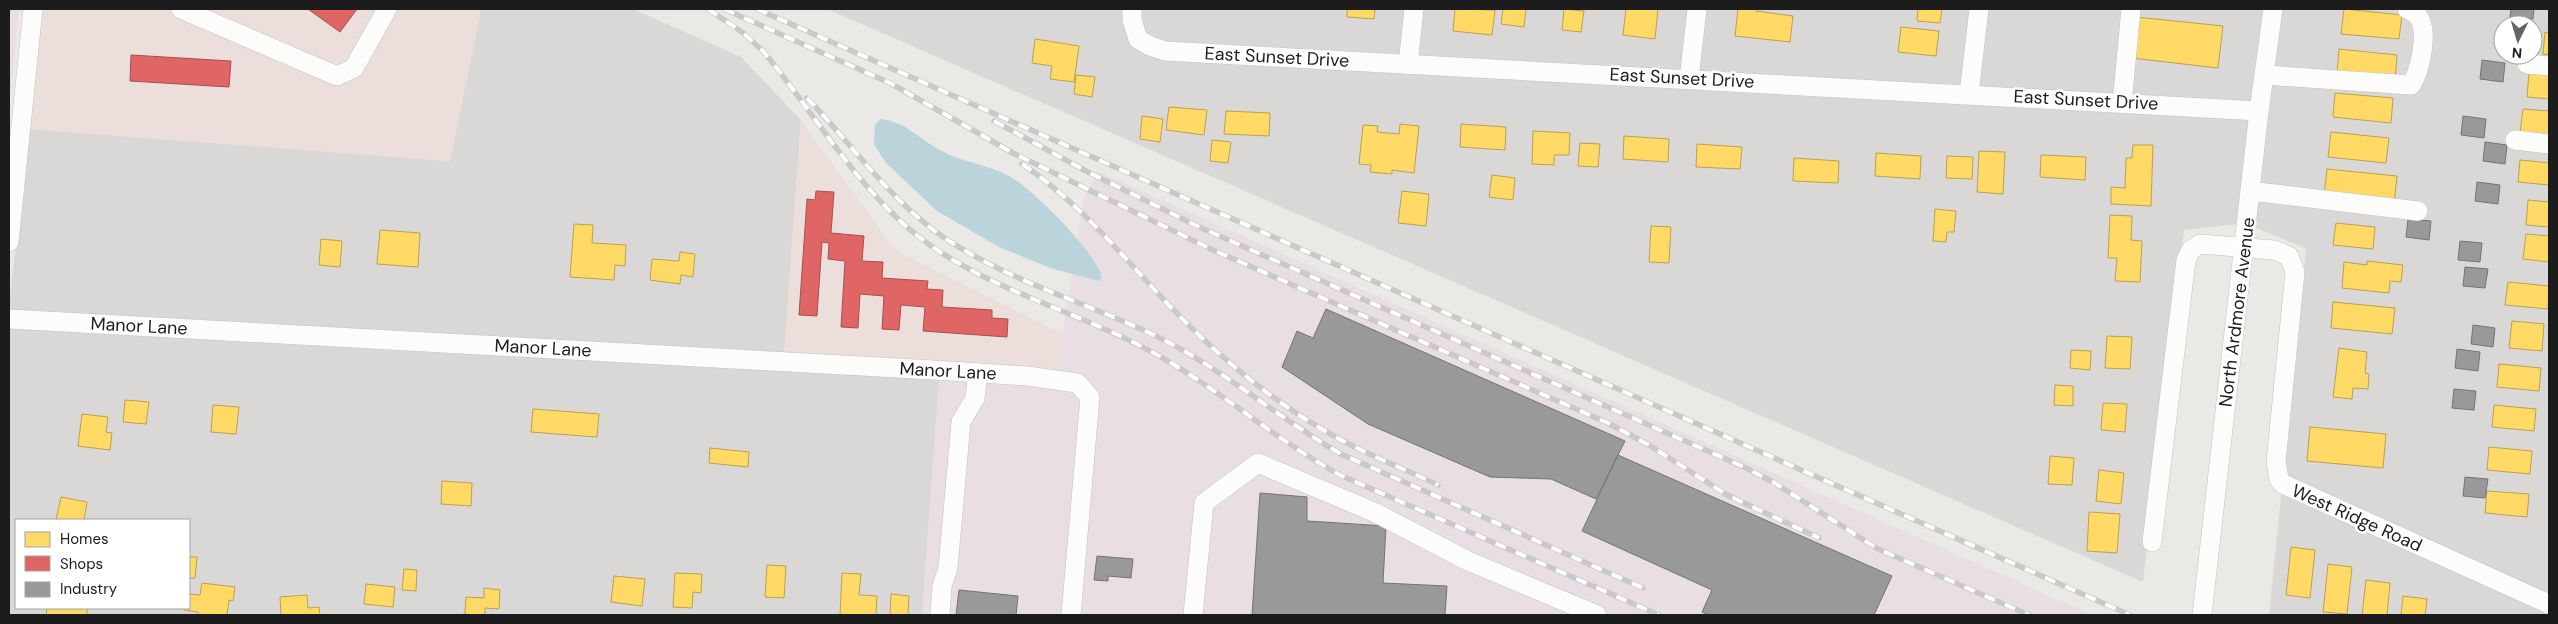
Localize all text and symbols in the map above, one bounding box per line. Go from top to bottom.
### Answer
north arrow [2493,15,2543,65]
street label: East Sunset Drive [1204,41,1350,73]
text: N [2511,44,2523,62]
street label: East Sunset Drive [1609,62,1755,94]
street label: East Sunset Drive [2013,84,2159,116]
street label: North Ardmore Avenue [2213,216,2261,408]
street label: Manor Lane [90,311,188,341]
street label: Manor Lane [494,333,592,363]
street label: Manor Lane [899,356,997,386]
street label: West Ridge Road [2288,479,2426,557]
legend [15,519,190,609]
text: Homes [60,529,109,549]
text: Shops [60,554,103,574]
text: Industry [60,579,118,599]

